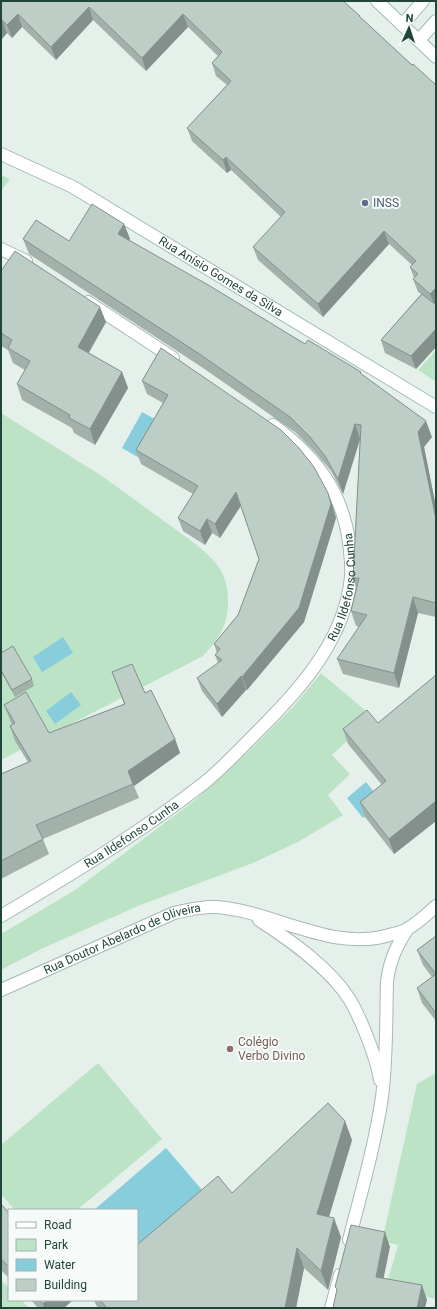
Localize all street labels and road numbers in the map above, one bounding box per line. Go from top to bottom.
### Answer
street label: Rua Anísio Gomes da Silva [156,234,285,320]
street label: Rua Ildefonso Cunha [325,532,358,644]
street label: Rua Ildefonso Cunha [82,798,181,871]
street label: Rua Doutor Abelardo de Oliveira [41,901,202,977]

